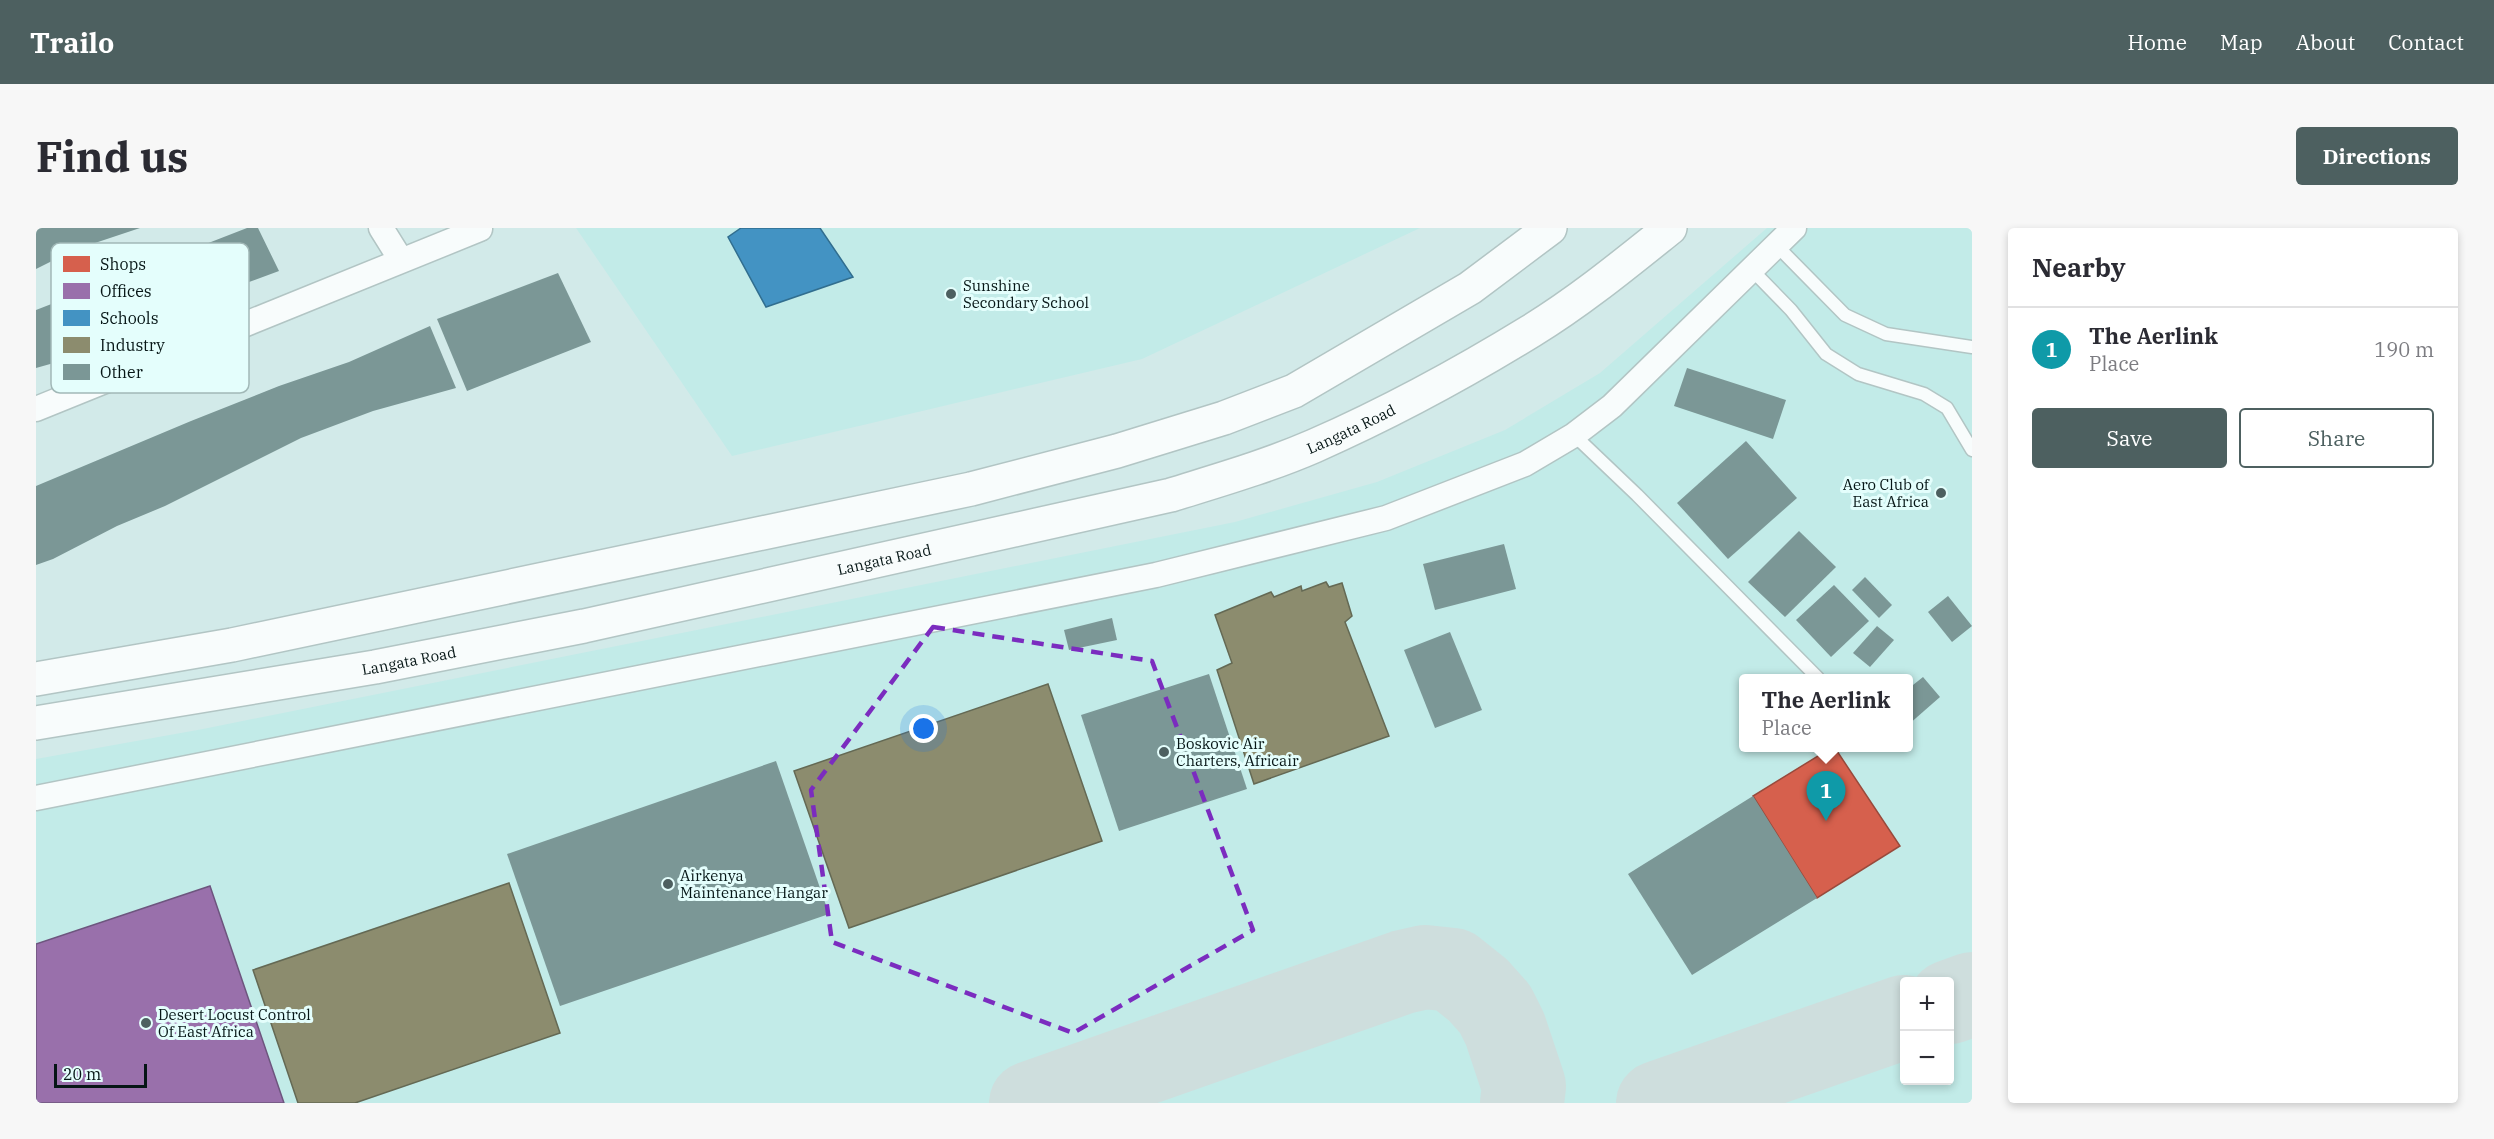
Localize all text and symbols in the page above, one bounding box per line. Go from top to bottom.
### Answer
text: Trailo [30,24,114,61]
text: Home [2127,28,2187,56]
text: Map [2220,28,2263,56]
text: About [2296,28,2355,56]
text: Contact [2388,28,2464,56]
button: Directions [2296,127,2458,185]
text: Find us [36,129,188,184]
legend [51,243,249,393]
text: Nearby [2032,250,2126,284]
text: Shops [100,254,146,274]
place label: Sunshine Secondary School [963,276,1089,312]
text: Offices [100,281,152,301]
marker: Sunshine Secondary School [944,287,958,301]
text: Schools [100,308,158,328]
text: The Aerlink [2089,321,2218,350]
text: Industry [100,335,165,355]
text: 1 [2046,336,2058,363]
text: 190 m [2374,336,2434,363]
text: Place [2089,350,2139,377]
text: Other [100,362,143,382]
street label: Langata Road [1304,400,1398,458]
button: Save [2032,408,2227,468]
button: Share [2239,408,2434,468]
place label: Aero Club of East Africa [1843,475,1930,511]
marker: Aero Club of East Africa [1934,486,1948,500]
street label: Langata Road [835,539,933,579]
street label: Langata Road [360,642,458,679]
popup [1739,674,1913,752]
text: The Aerlink [1762,685,1890,714]
your location [909,714,938,743]
text: Place [1762,714,1812,741]
place label: Boskovic Air Charters, Africair [1176,734,1299,770]
marker: Boskovic Air Charters, Africair [1157,745,1171,759]
pin: 1 [1806,772,1846,821]
place label: Airkenya Maintenance Hangar [680,866,828,902]
marker: Airkenya Maintenance Hangar [661,877,675,891]
map controls [1900,977,1954,1085]
button: + [1900,977,1954,1031]
place label: Desert Locust Control Of East Africa [158,1005,311,1041]
marker: Desert Locust Control Of East Africa [139,1016,153,1030]
button: − [1900,1031,1954,1085]
scale bar [54,1061,147,1088]
text: 20 m [63,1064,101,1084]

